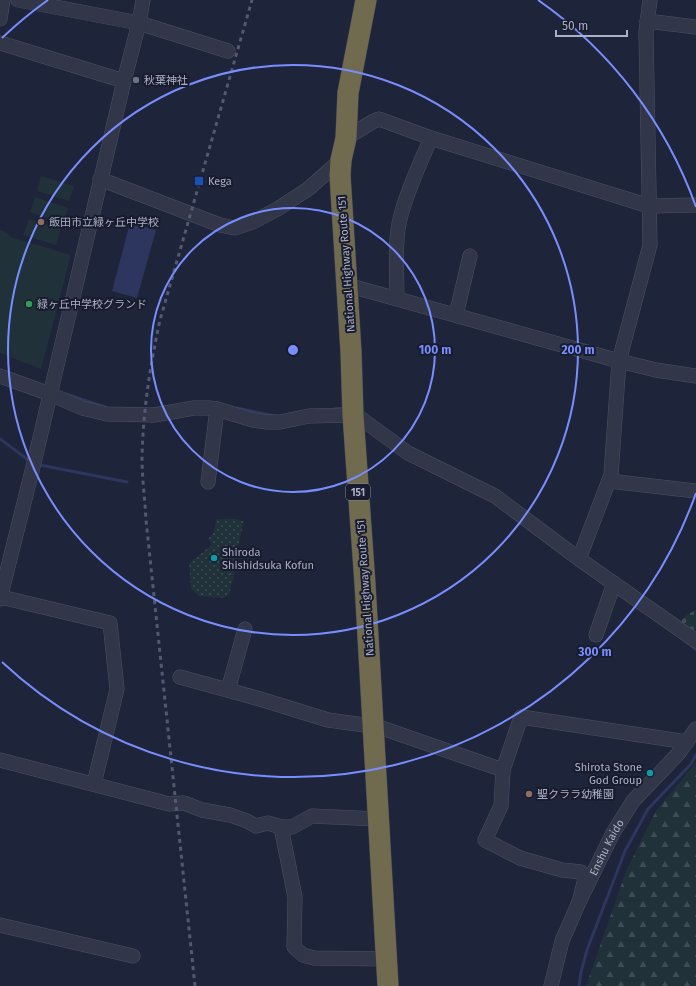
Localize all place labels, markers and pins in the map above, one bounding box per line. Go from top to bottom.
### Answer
place label: 秋葉神社 [144,74,188,87]
marker: 秋葉神社 [131,75,141,85]
marker: Kega [193,175,205,187]
place label: Kega [208,175,232,188]
place label: 飯田市立緑ヶ丘中学校 [49,216,159,229]
marker: 飯田市立緑ヶ丘中学校 [36,217,46,227]
place label: 緑ヶ丘中学校グランド [37,298,147,311]
marker: 緑ヶ丘中学校グランド [24,299,34,309]
centre of rings [286,343,300,357]
place label: Shiroda Shishidsuka Kofun [222,546,314,572]
marker: Shiroda Shishidsuka Kofun [209,553,219,563]
place label: Shirota Stone God Group [575,761,642,787]
marker: Shirota Stone God Group [645,768,655,778]
place label: 聖クララ幼稚園 [537,788,614,801]
marker: 聖クララ幼稚園 [524,789,534,799]

